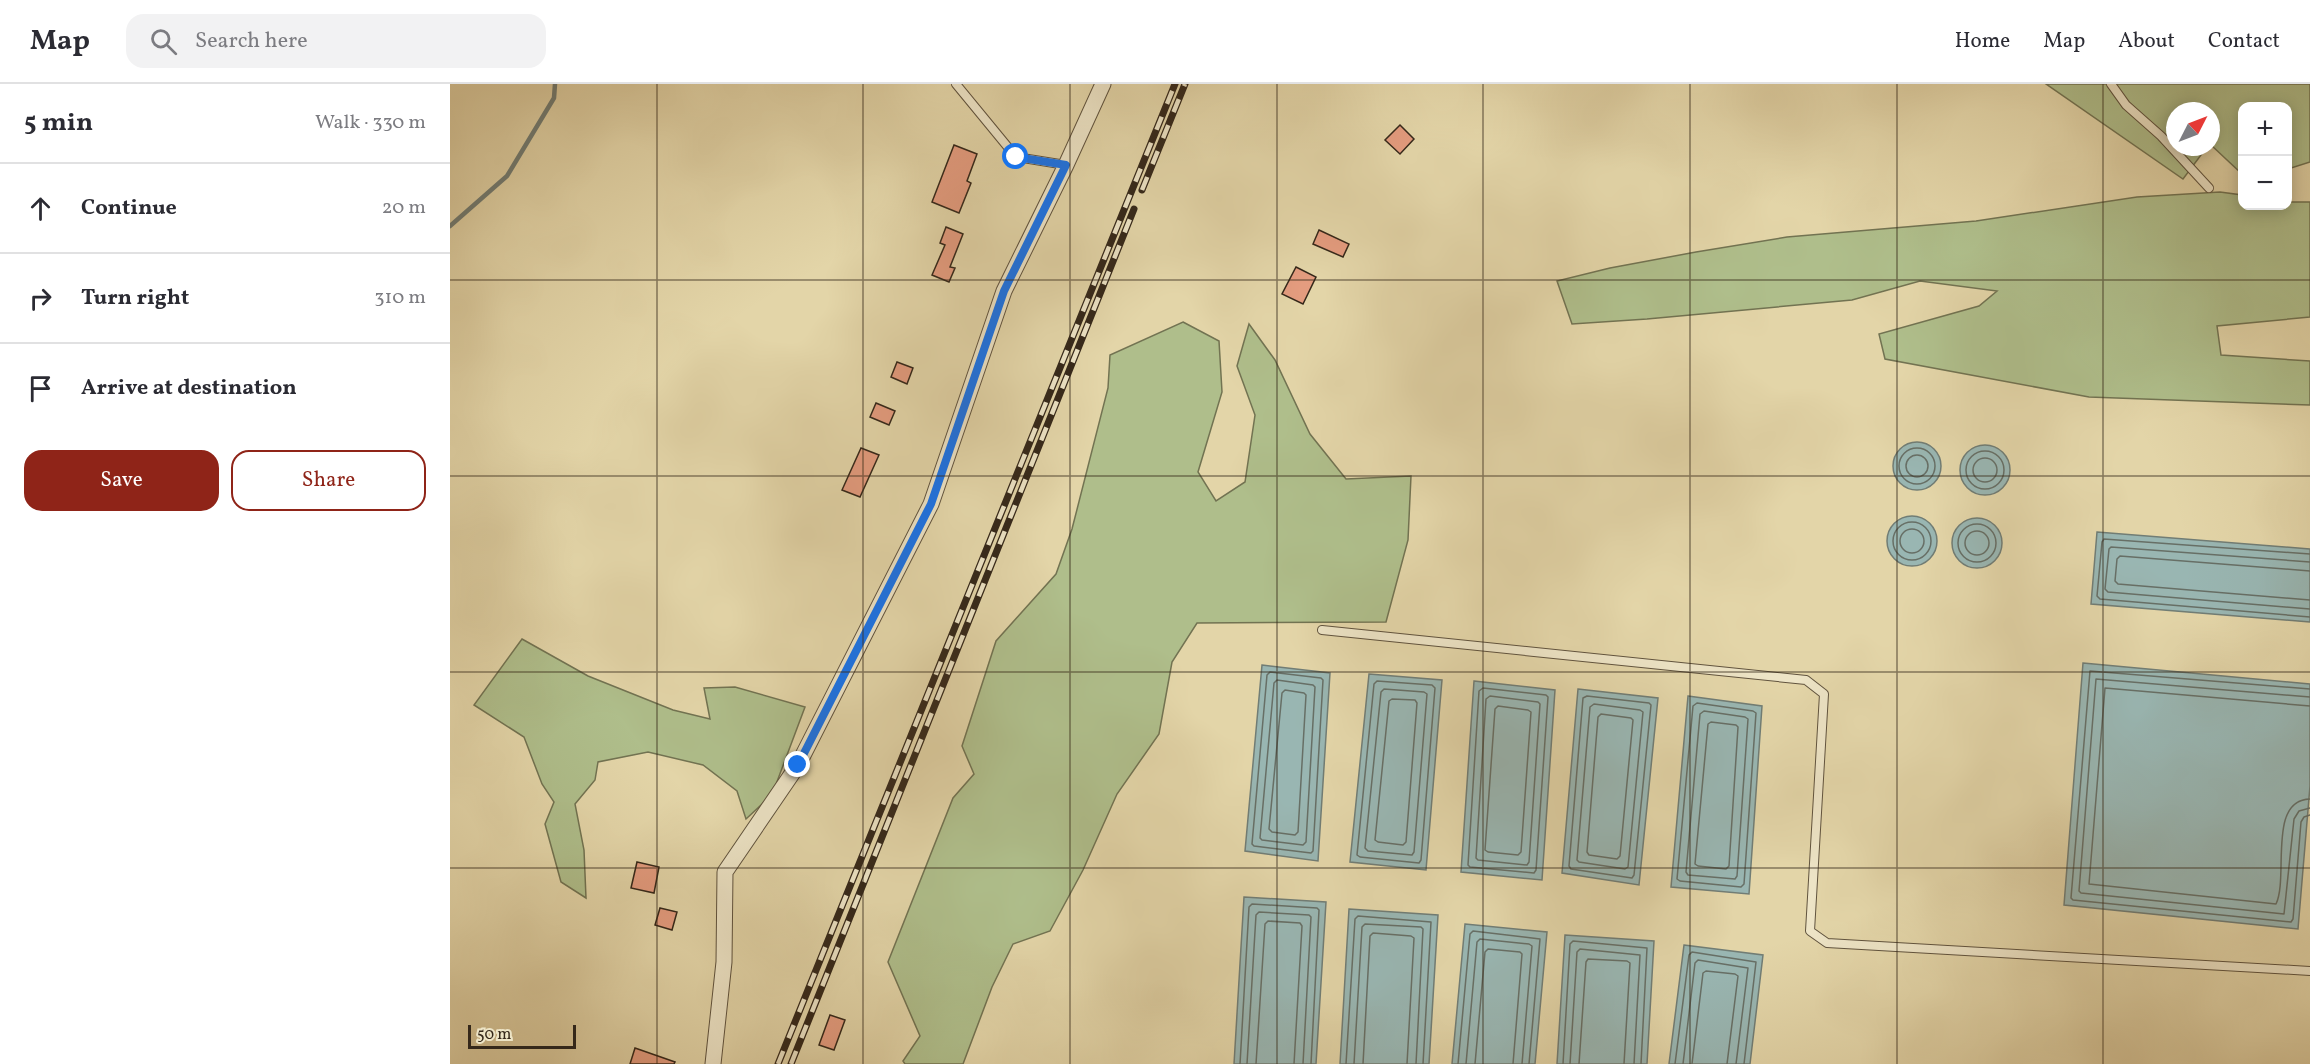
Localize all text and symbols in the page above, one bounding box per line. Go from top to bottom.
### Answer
search box [126,14,546,68]
text: Map [30,22,90,61]
icon: search [147,25,180,58]
text: Search here [195,26,308,57]
text: Home [1955,27,2010,56]
text: Map [2043,27,2085,56]
text: About [2118,27,2175,56]
text: Contact [2208,27,2280,56]
north arrow [2166,102,2220,156]
map controls [2238,102,2292,210]
button: + [2238,102,2292,156]
text: 5 min [24,105,93,141]
text: Walk · 330 m [315,109,426,137]
route start [1002,143,1028,169]
button: − [2238,156,2292,210]
icon: ahead [24,192,57,225]
text: Continue [81,193,177,224]
text: 20 m [382,194,426,222]
icon: right [24,282,57,315]
text: Turn right [81,283,189,314]
text: 310 m [374,284,426,312]
icon: arrive [24,372,57,405]
text: Arrive at destination [81,373,297,404]
button: Save [24,450,219,511]
button: Share [231,450,426,511]
route end [784,751,810,777]
scale bar [468,1022,576,1050]
text: 50 m [477,1024,511,1046]

